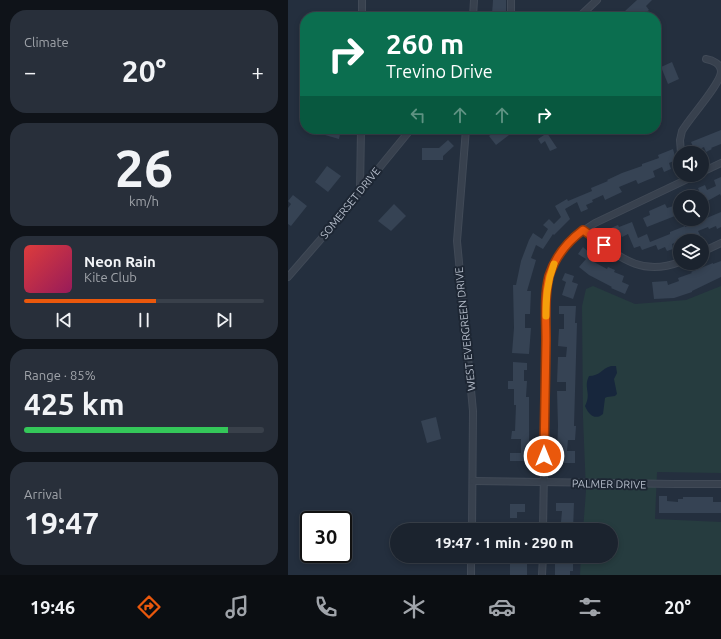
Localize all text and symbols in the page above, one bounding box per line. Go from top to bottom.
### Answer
icon: right [320,28,372,80]
text: 260 m [386,28,464,59]
text: Climate [24,35,69,49]
text: 20° [122,54,166,88]
text: − [24,59,36,84]
text: + [252,59,264,84]
text: Trevino Drive [386,61,493,81]
icon: left [407,104,429,126]
icon: ahead [449,104,471,126]
icon: ahead [491,104,513,126]
icon: right [533,104,555,126]
text: 26 [115,139,173,197]
map controls [673,146,709,270]
button: sound [673,146,709,182]
street label: SOMERSET DRIVE [318,165,382,241]
button: search [673,190,709,226]
text: km/h [129,194,159,208]
pin [587,228,621,262]
icon: arrive [593,234,615,256]
button: layers [673,234,709,270]
text: Neon Rain [84,253,156,270]
street label: WEST EVERGREEN DRIVE [453,267,477,391]
text: Kite Club [84,270,137,284]
icon: previous [53,309,75,331]
icon: pause [133,309,155,331]
icon: next [213,309,235,331]
text: Range · 85% [24,368,96,382]
text: 425 km [24,387,125,421]
position arrow [523,435,565,477]
street label: PALMER DRIVE [572,477,646,491]
text: Arrival [24,487,62,501]
text: 19:47 [24,506,99,540]
speed limit sign: 30 [300,511,352,563]
text: 19:47 · 1 min · 290 m [435,534,573,551]
icon: directions [135,593,163,621]
icon: music [223,593,251,621]
icon: phone [312,593,340,621]
icon: climate [400,593,428,621]
icon: car [488,593,516,621]
icon: filters [576,593,604,621]
text: 19:46 [30,597,75,617]
text: 20° [664,597,691,617]

